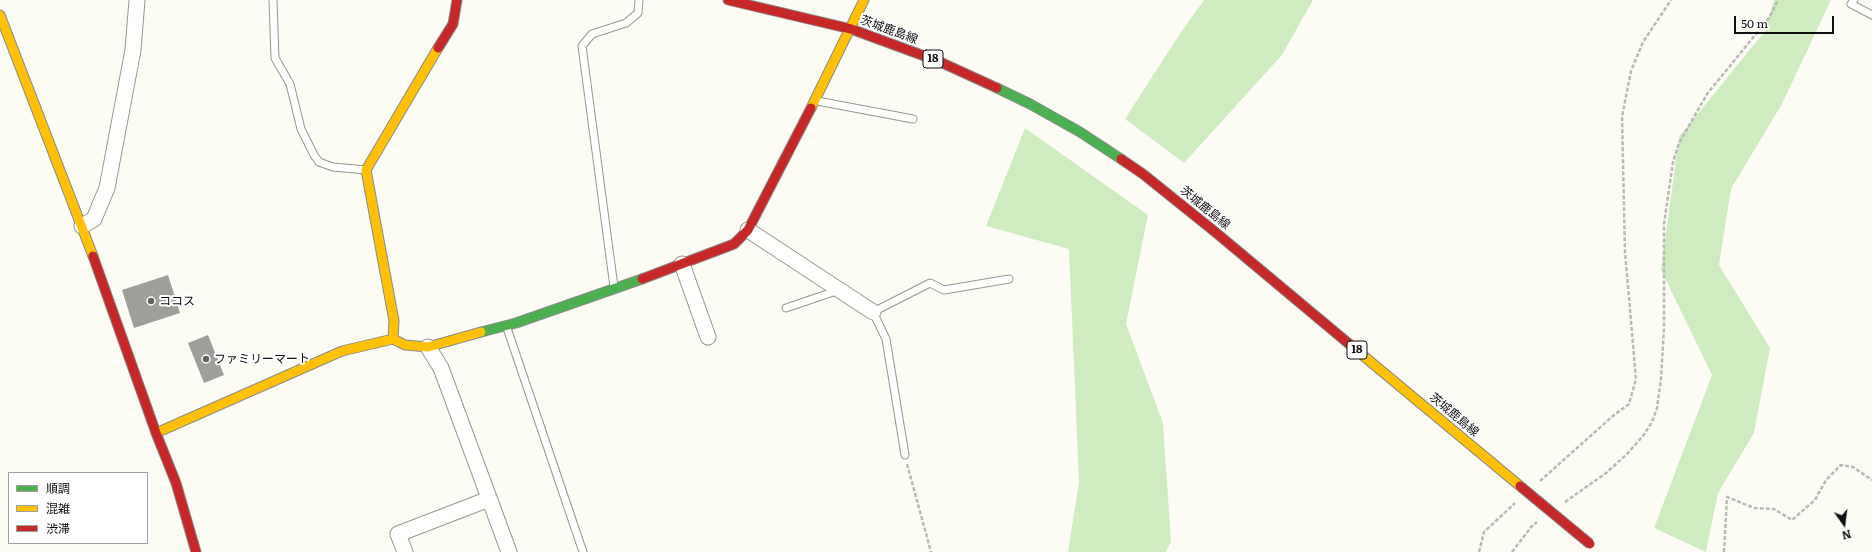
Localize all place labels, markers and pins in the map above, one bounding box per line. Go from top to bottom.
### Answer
place label: ココス [159,294,195,308]
marker: ココス [146,296,156,306]
place label: ファミリーマート [214,352,310,366]
marker: ファミリーマート [201,354,211,364]

